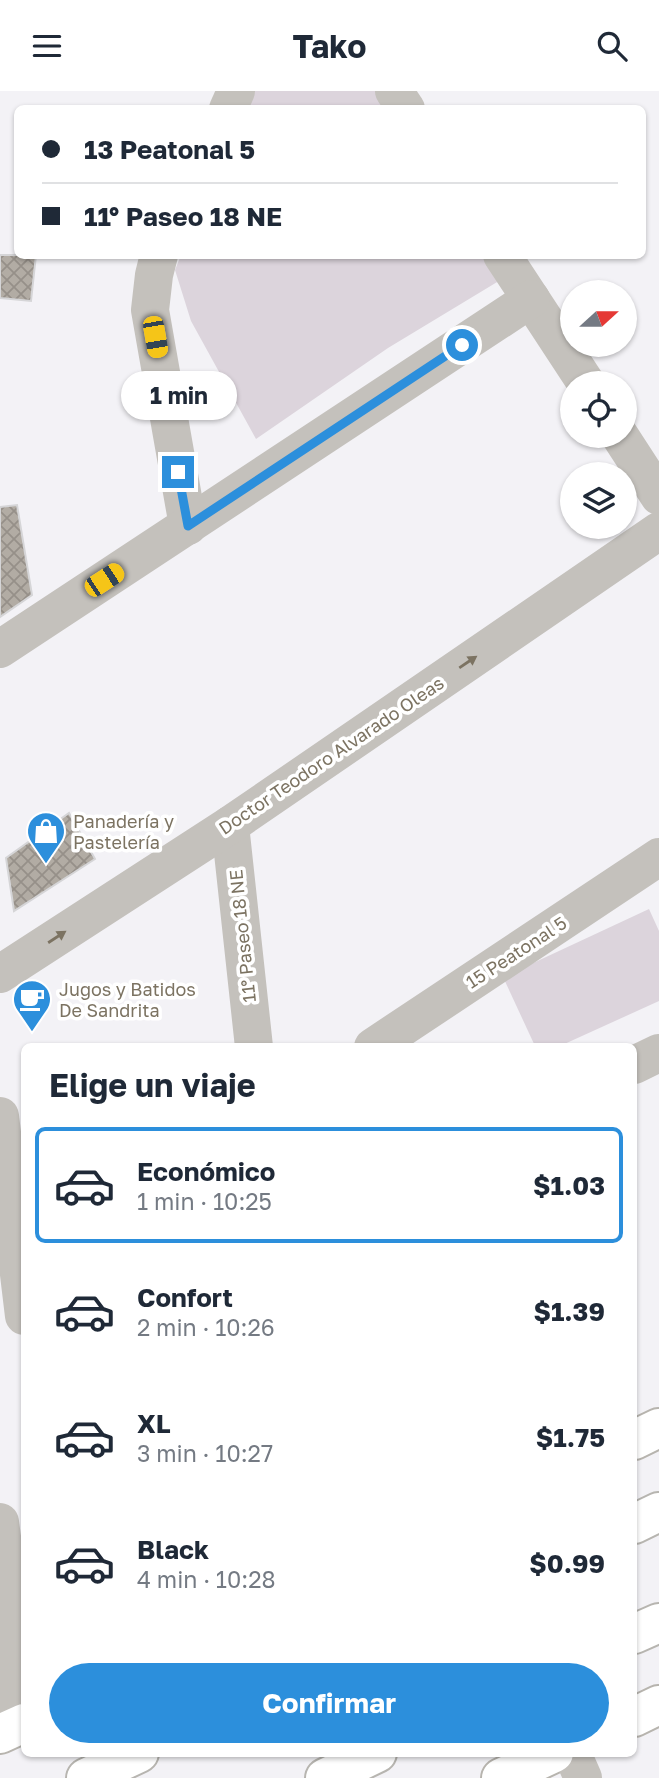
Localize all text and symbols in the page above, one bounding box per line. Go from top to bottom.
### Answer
icon: menu [28,27,66,65]
text: Tako [293,27,366,65]
icon: search [593,27,631,65]
text: 13 Peatonal 5 [84,134,255,165]
text: 11° Paseo 18 NE [84,201,282,232]
north arrow [560,280,637,357]
map controls [560,280,637,539]
car [142,314,169,360]
route start [446,329,478,361]
callout: 1 min [120,371,236,419]
button: locate [560,371,637,448]
text: 1 min [150,381,208,409]
route end [162,456,194,488]
button: layers [560,462,637,539]
car [81,560,128,600]
one-way arrow [459,655,477,669]
street label: Doctor Teodoro Alvarado Oleas [214,671,448,839]
shop icon: Panadería y Pastelería [25,810,67,865]
place label: Panadería y Pastelería [73,810,174,853]
street label: 11° Paseo 18 NE [224,868,260,1004]
street label: 15 Peatonal 5 [462,911,570,993]
one-way arrow [48,931,67,944]
cafe icon: Jugos y Batidos De Sandrita [11,978,53,1033]
place label: Jugos y Batidos De Sandrita [59,978,196,1021]
text: Elige un viaje [49,1066,256,1104]
icon: car [53,1154,116,1217]
text: Económico [137,1156,275,1187]
text: $1.03 [533,1170,605,1201]
text: 1 min · 10:25 [137,1187,272,1215]
icon: car [53,1280,116,1343]
text: Confort [137,1282,233,1313]
text: $1.39 [533,1296,605,1327]
text: 2 min · 10:26 [137,1313,275,1341]
icon: car [53,1406,116,1469]
text: XL [137,1408,171,1439]
text: $1.75 [536,1422,605,1453]
text: 3 min · 10:27 [137,1439,273,1467]
icon: car [53,1532,116,1595]
text: Black [137,1534,209,1565]
text: $0.99 [529,1548,605,1579]
text: 4 min · 10:28 [137,1565,276,1593]
button: Confirmar [49,1663,609,1743]

